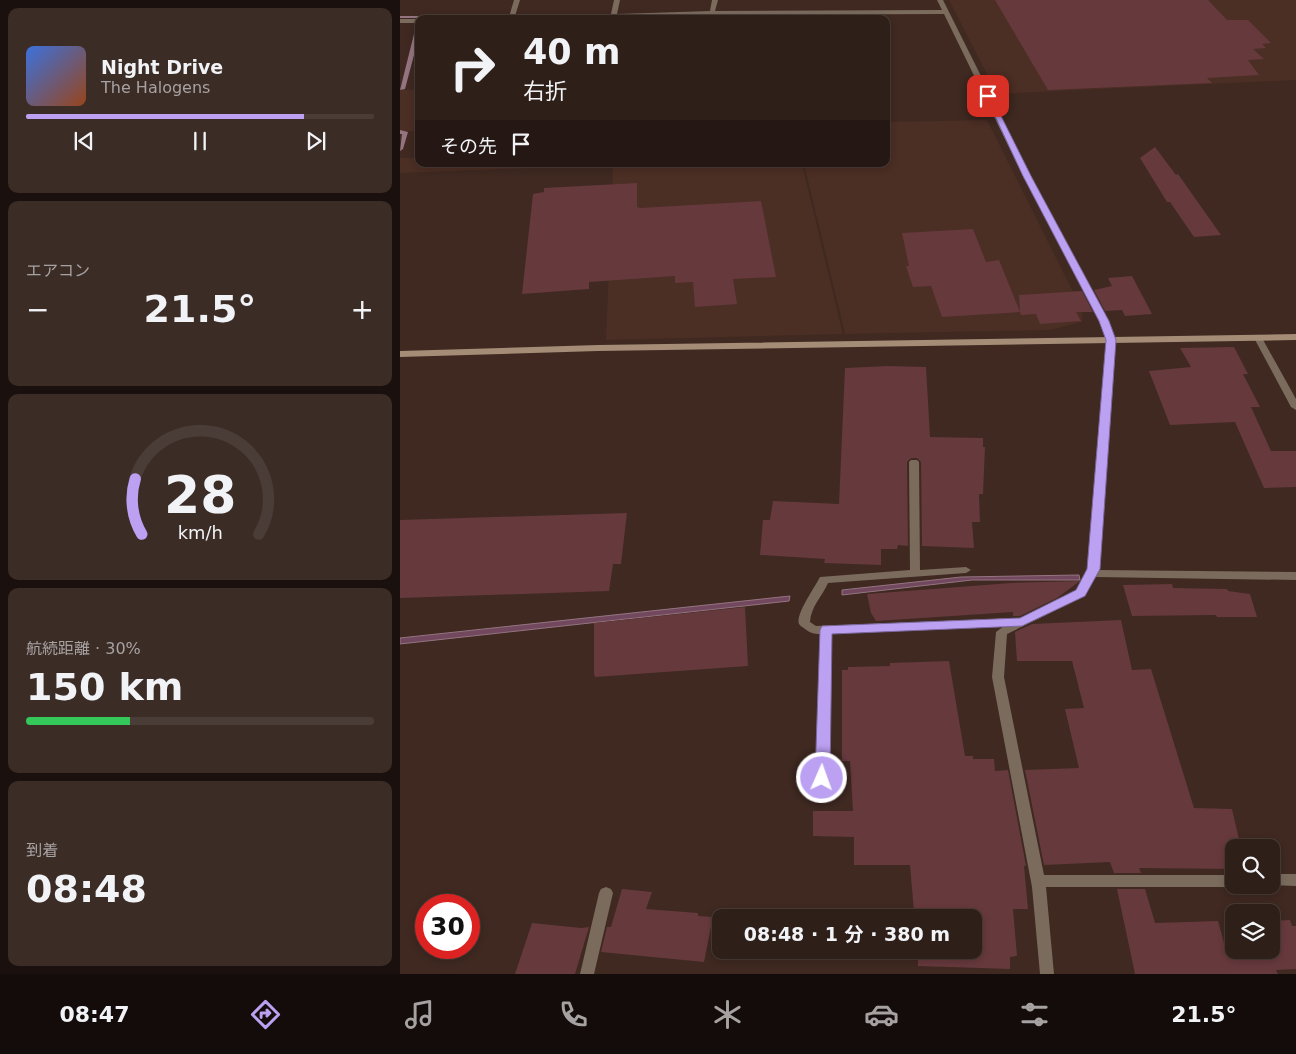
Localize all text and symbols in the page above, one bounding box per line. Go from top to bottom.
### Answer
text: 40 m [523,32,620,72]
icon: right [440,35,505,100]
text: Night Drive [101,56,223,78]
pin [967,75,1009,117]
text: The Halogens [101,78,210,97]
text: 右折 [523,79,567,104]
icon: arrive [974,82,1002,110]
icon: previous [70,127,98,155]
icon: pause [186,127,214,155]
icon: next [302,127,330,155]
icon: arrive [507,130,535,158]
text: その先 [440,135,497,157]
text: エアコン [26,261,90,280]
text: 21.5° [144,287,256,331]
text: − [26,293,49,326]
text: + [351,293,374,326]
text: 28 [164,465,236,525]
text: km/h [177,522,223,543]
text: 航続距離 · 30% [26,639,141,658]
text: 150 km [26,665,183,709]
position arrow [795,751,847,803]
map controls [1225,839,1280,959]
button: search [1225,839,1280,894]
text: 到着 [26,841,58,860]
text: 08:48 [26,867,147,911]
speed limit sign: 30 [415,894,480,959]
button: layers [1225,904,1280,959]
text: 08:48 · 1 分 · 380 m [744,923,950,945]
icon: directions [248,997,283,1032]
icon: music [402,997,437,1032]
icon: phone [556,997,591,1032]
icon: climate [710,997,745,1032]
icon: car [864,997,899,1032]
icon: filters [1017,997,1052,1032]
text: 08:47 [59,1002,129,1027]
text: 21.5° [1171,1002,1237,1027]

